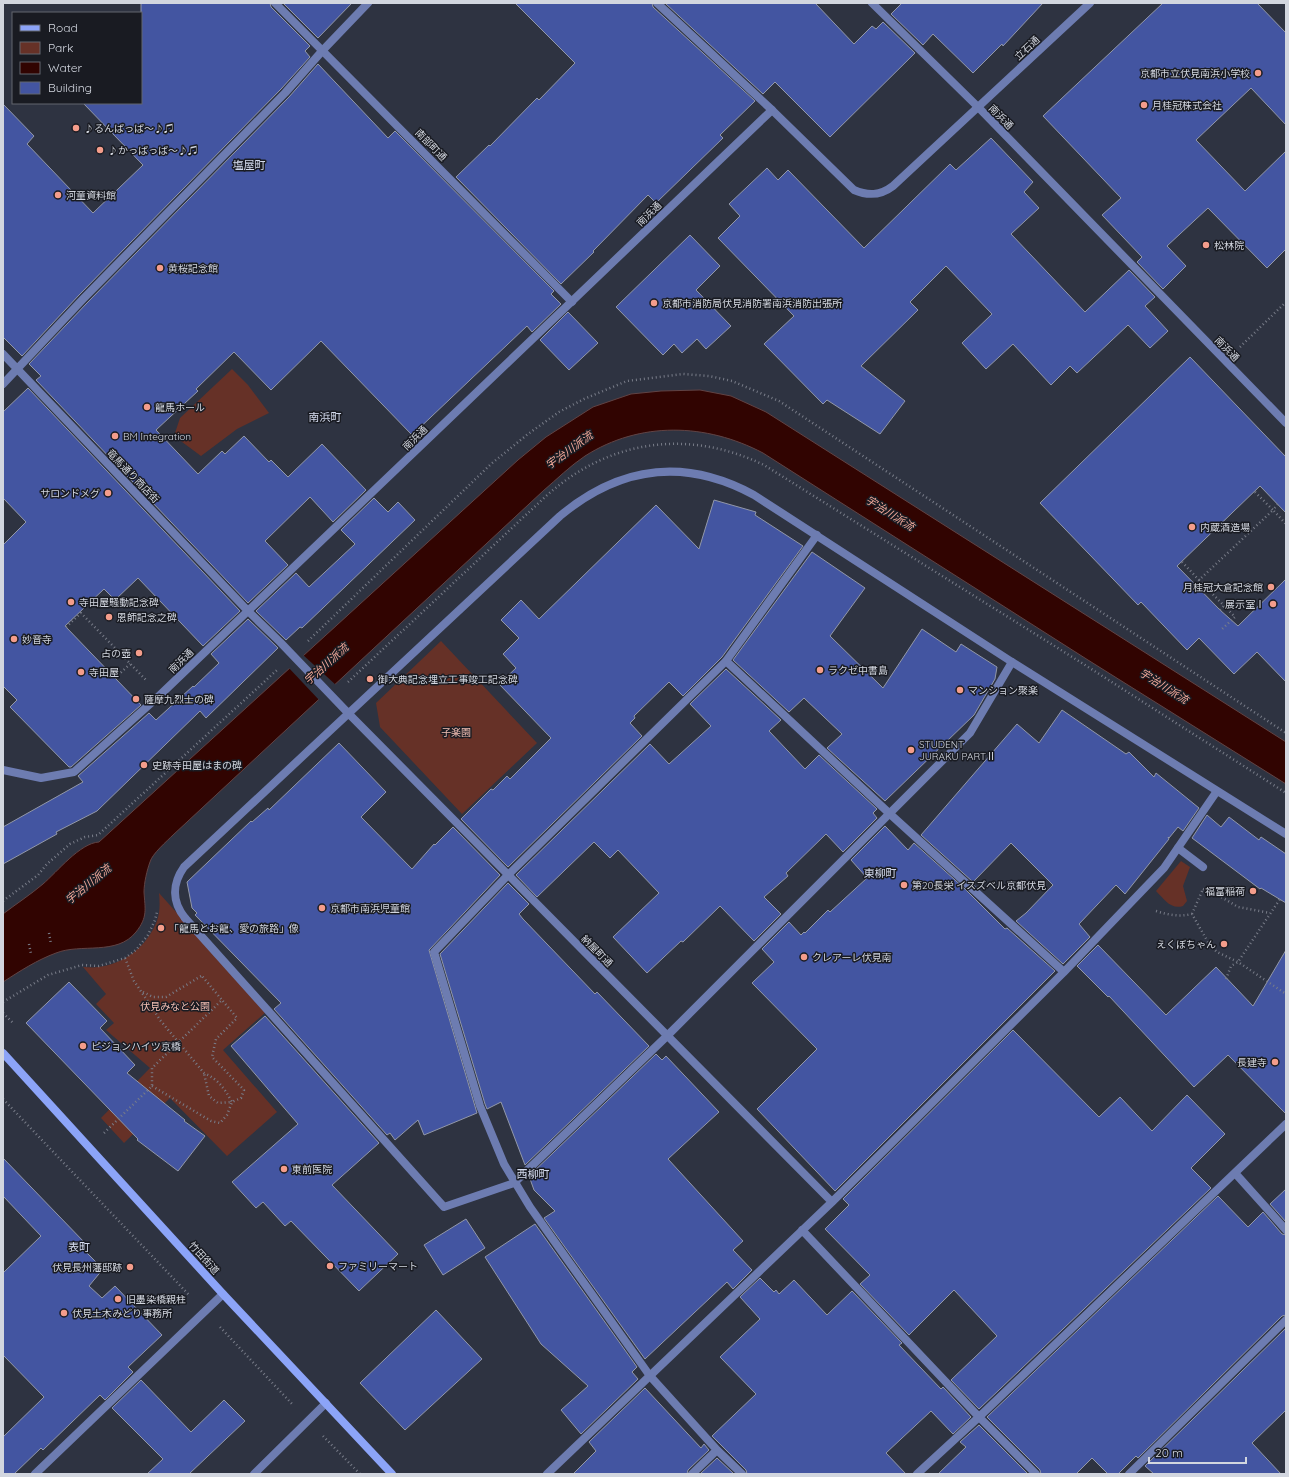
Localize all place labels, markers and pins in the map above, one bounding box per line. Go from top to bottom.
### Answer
place label: 京都市立伏見南浜小学校 [1140,67,1250,80]
marker: 京都市立伏見南浜小学校 [1253,68,1263,78]
place label: 月桂冠株式会社 [1152,99,1222,112]
marker: 月桂冠株式会社 [1139,100,1149,110]
place label: ♪るんぱっぱ〜♪♫ [84,122,174,135]
marker: ♪るんぱっぱ〜♪♫ [71,123,81,133]
place label: ♪かっぱっぱ〜♪♫ [108,144,198,157]
marker: ♪かっぱっぱ〜♪♫ [95,145,105,155]
place label: 河童資料館 [66,189,116,202]
marker: 河童資料館 [53,190,63,200]
place label: 松林院 [1214,239,1244,252]
marker: 松林院 [1201,240,1211,250]
place label: 黄桜記念館 [168,262,218,275]
marker: 黄桜記念館 [155,263,165,273]
place label: 京都市消防局伏見消防署南浜消防出張所 [662,297,842,310]
marker: 京都市消防局伏見消防署南浜消防出張所 [649,298,659,308]
place label: 龍馬ホール [155,401,205,414]
marker: 龍馬ホール [142,402,152,412]
place label: BM Integration [123,430,191,443]
marker: BM Integration [110,431,120,441]
place label: サロンドメグ [40,487,100,500]
marker: サロンドメグ [103,488,113,498]
place label: 内蔵酒造場 [1200,521,1250,534]
marker: 内蔵酒造場 [1187,522,1197,532]
place label: 月桂冠大倉記念館 [1183,581,1263,594]
marker: 月桂冠大倉記念館 [1266,582,1276,592]
place label: 寺田屋騒動記念碑 [79,596,159,609]
marker: 寺田屋騒動記念碑 [66,597,76,607]
place label: 展示室Ⅰ [1225,598,1265,611]
marker: 展示室Ⅰ [1268,599,1278,609]
place label: 恩師記念之碑 [117,611,177,624]
marker: 恩師記念之碑 [104,612,114,622]
place label: 妙音寺 [22,633,52,646]
marker: 妙音寺 [9,634,19,644]
place label: 占の壺 [101,647,131,660]
marker: 占の壺 [134,648,144,658]
place label: ラクゼ中書島 [828,664,888,677]
marker: ラクゼ中書島 [815,665,825,675]
place label: 寺田屋 [89,666,119,679]
marker: 寺田屋 [76,667,86,677]
place label: 御大典記念埋立工事竣工記念碑 [378,673,518,686]
marker: 御大典記念埋立工事竣工記念碑 [365,674,375,684]
place label: マンション聚楽 [968,684,1038,697]
marker: マンション聚楽 [955,685,965,695]
place label: 薩摩九烈士の碑 [144,693,214,706]
marker: 薩摩九烈士の碑 [131,694,141,704]
place label: STUDENT JURAKU PARTⅡ [919,738,996,763]
marker: STUDENT JURAKU PARTⅡ [906,745,916,755]
place label: 史跡寺田屋はまの碑 [152,759,242,772]
marker: 史跡寺田屋はまの碑 [139,760,149,770]
place label: 第20長栄 イスズベル京都伏見 [912,879,1046,892]
marker: 第20長栄 イスズベル京都伏見 [899,880,909,890]
place label: 福富稲荷 [1205,885,1245,898]
marker: 福富稲荷 [1248,886,1258,896]
place label: 京都市南浜児童館 [330,902,410,915]
marker: 京都市南浜児童館 [317,903,327,913]
place label: 「龍馬とお龍、愛の旅路」像 [169,922,299,935]
marker: 「龍馬とお龍、愛の旅路」像 [156,923,166,933]
place label: えくぼちゃん [1156,938,1216,951]
marker: えくぼちゃん [1219,939,1229,949]
place label: クレアーレ伏見南 [812,951,891,964]
marker: クレアーレ伏見南 [799,952,809,962]
place label: ピジョンハイツ京橋 [91,1040,181,1053]
marker: ピジョンハイツ京橋 [78,1041,88,1051]
place label: 長建寺 [1237,1056,1267,1069]
marker: 長建寺 [1270,1057,1280,1067]
place label: 東前医院 [292,1163,332,1176]
marker: 東前医院 [279,1164,289,1174]
place label: ファミリーマート [338,1260,418,1273]
place label: 伏見長州藩邸跡 [52,1261,122,1274]
marker: ファミリーマート [325,1261,335,1271]
marker: 伏見長州藩邸跡 [125,1262,135,1272]
place label: 旧墨染橋親柱 [126,1293,186,1306]
marker: 旧墨染橋親柱 [113,1294,123,1304]
place label: 伏見土木みどり事務所 [72,1307,172,1320]
marker: 伏見土木みどり事務所 [59,1308,69,1318]

